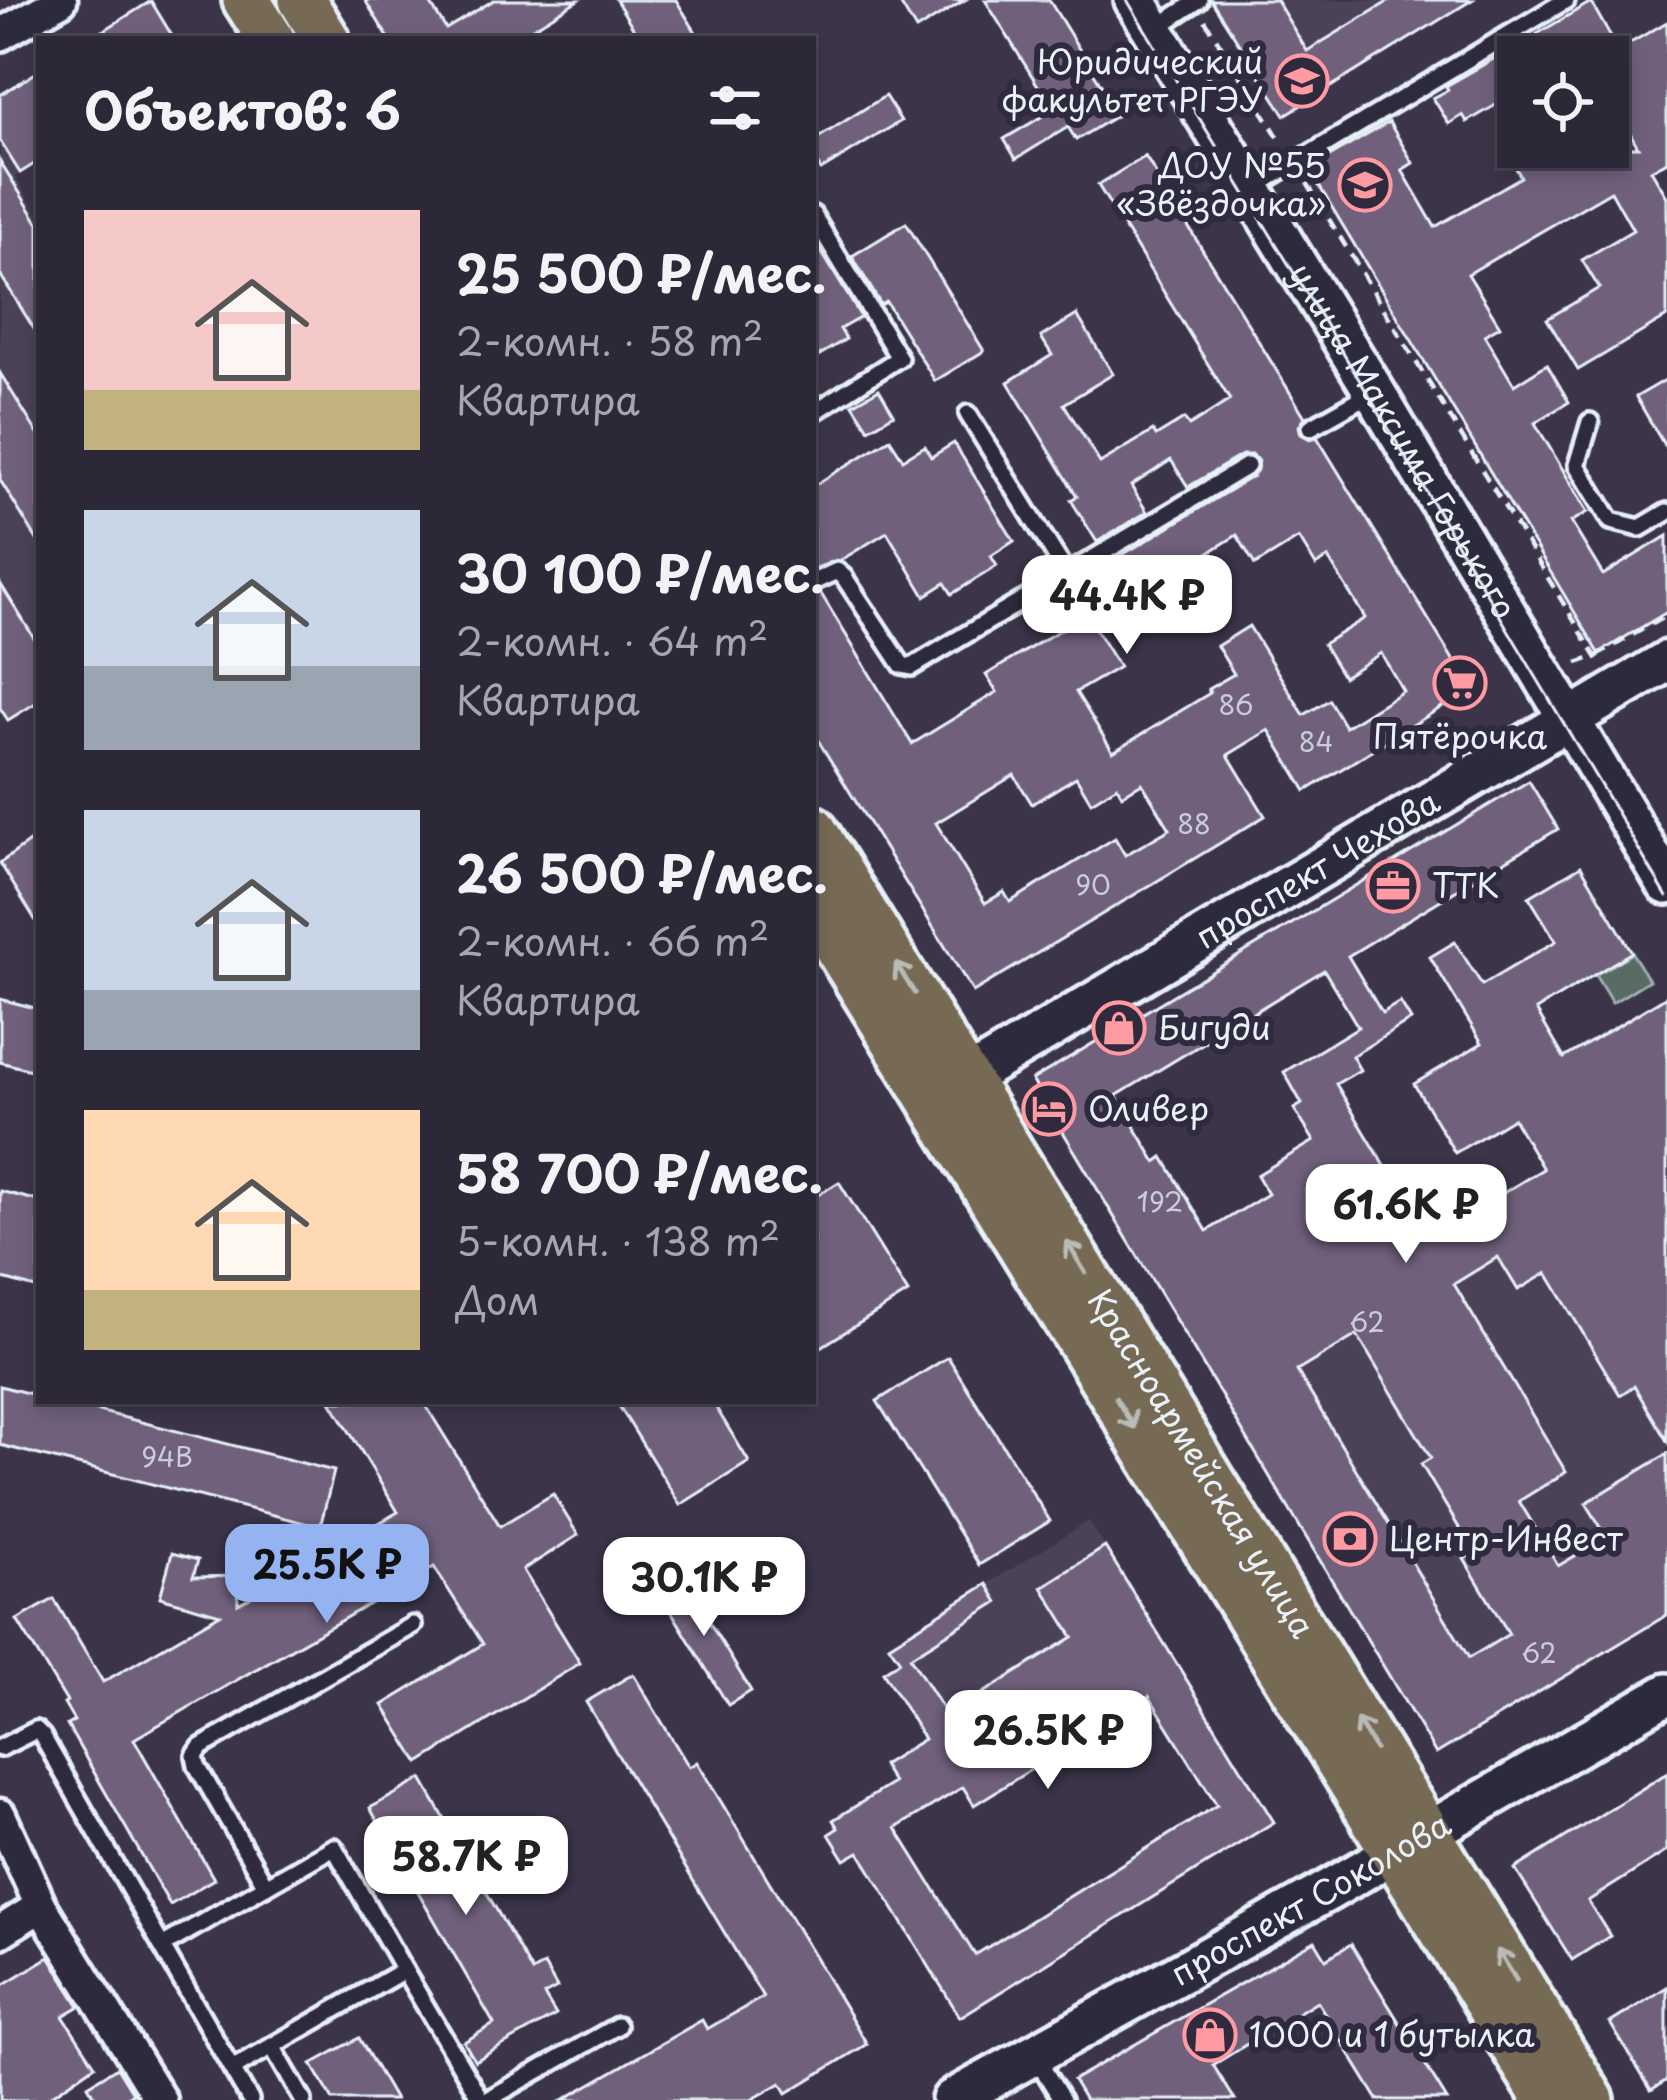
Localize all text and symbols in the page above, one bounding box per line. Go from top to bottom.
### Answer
place label: Юридический факультет РГЭУ [1001,35,1263,123]
map controls [1497,36,1629,168]
button: locate [1497,36,1629,168]
school or university icon: Юридический факультет РГЭУ [1274,53,1330,109]
text: Объектов: 6 [84,70,401,147]
icon: filters [702,75,768,141]
place label: ДОУ №55 «Звёздочка» [1116,139,1326,227]
school or university icon: ДОУ №55 «Звёздочка» [1337,157,1393,213]
text: 25 500 ₽/мес. [456,233,827,310]
street label: улица Максима Горького [1278,252,1531,628]
icon: home [180,258,324,402]
text: 2-комн. · 58 m² [456,310,763,369]
text: Квартира [456,369,640,428]
text: 30 100 ₽/мес. [456,533,825,610]
pin: 44.4K ₽ [1016,555,1238,657]
icon: home [180,558,324,702]
text: 44.4K ₽ [1049,564,1205,623]
text: 2-комн. · 64 m² [456,610,768,669]
supermarket icon: Пятёрочка [1432,655,1488,711]
text: Квартира [456,669,640,728]
house number: 86 [1218,683,1254,724]
place label: Пятёрочка [1373,710,1548,760]
house number: 84 [1299,720,1333,761]
street label: проспект Чехова [1185,775,1449,960]
house number: 88 [1177,802,1211,843]
text: 26 500 ₽/мес. [456,833,828,910]
icon: home [180,858,324,1002]
office icon: ТТК [1365,858,1421,914]
place label: ТТК [1432,859,1499,909]
house number: 90 [1075,863,1111,904]
text: 2-комн. · 66 m² [456,910,769,969]
one-way arrow [893,962,917,996]
text: Квартира [456,969,640,1028]
shop icon: Бигуди [1091,1000,1147,1056]
place label: Бигуди [1158,1001,1271,1051]
hotel icon: Оливер [1021,1081,1077,1137]
place label: Оливер [1088,1082,1209,1132]
text: 58 700 ₽/мес. [456,1133,823,1210]
icon: home [180,1158,324,1302]
pin: 61.6K ₽ [1295,1164,1517,1266]
text: 61.6K ₽ [1333,1173,1479,1232]
house number: 192 [1137,1180,1183,1221]
text: 5-комн. · 138 m² [456,1210,780,1269]
one-way arrow [1064,1241,1088,1275]
text: Дом [456,1269,540,1328]
street label: Красноармейская улица [1077,1279,1329,1647]
house number: 62 [1349,1300,1385,1341]
one-way arrow [1113,1395,1137,1429]
house number: 94В [141,1435,193,1476]
bank icon: Центр-Инвест [1322,1511,1378,1567]
place label: Центр-Инвест [1389,1512,1624,1562]
pin: 25.5K ₽ [216,1524,438,1626]
text: 25.5K ₽ [252,1533,402,1592]
pin: 30.1K ₽ [593,1537,815,1639]
text: 30.1K ₽ [630,1546,778,1605]
house number: 62 [1521,1631,1557,1672]
pin: 26.5K ₽ [937,1690,1159,1792]
text: 26.5K ₽ [972,1699,1124,1758]
one-way arrow [1354,1718,1378,1752]
street label: проспект Соколова [1160,1798,1459,1997]
pin: 58.7K ₽ [355,1816,577,1918]
text: 58.7K ₽ [391,1825,541,1884]
one-way arrow [1495,1949,1519,1983]
shop icon: 1000 и 1 бутылка [1182,2007,1238,2063]
place label: 1000 и 1 бутылка [1249,2008,1535,2058]

